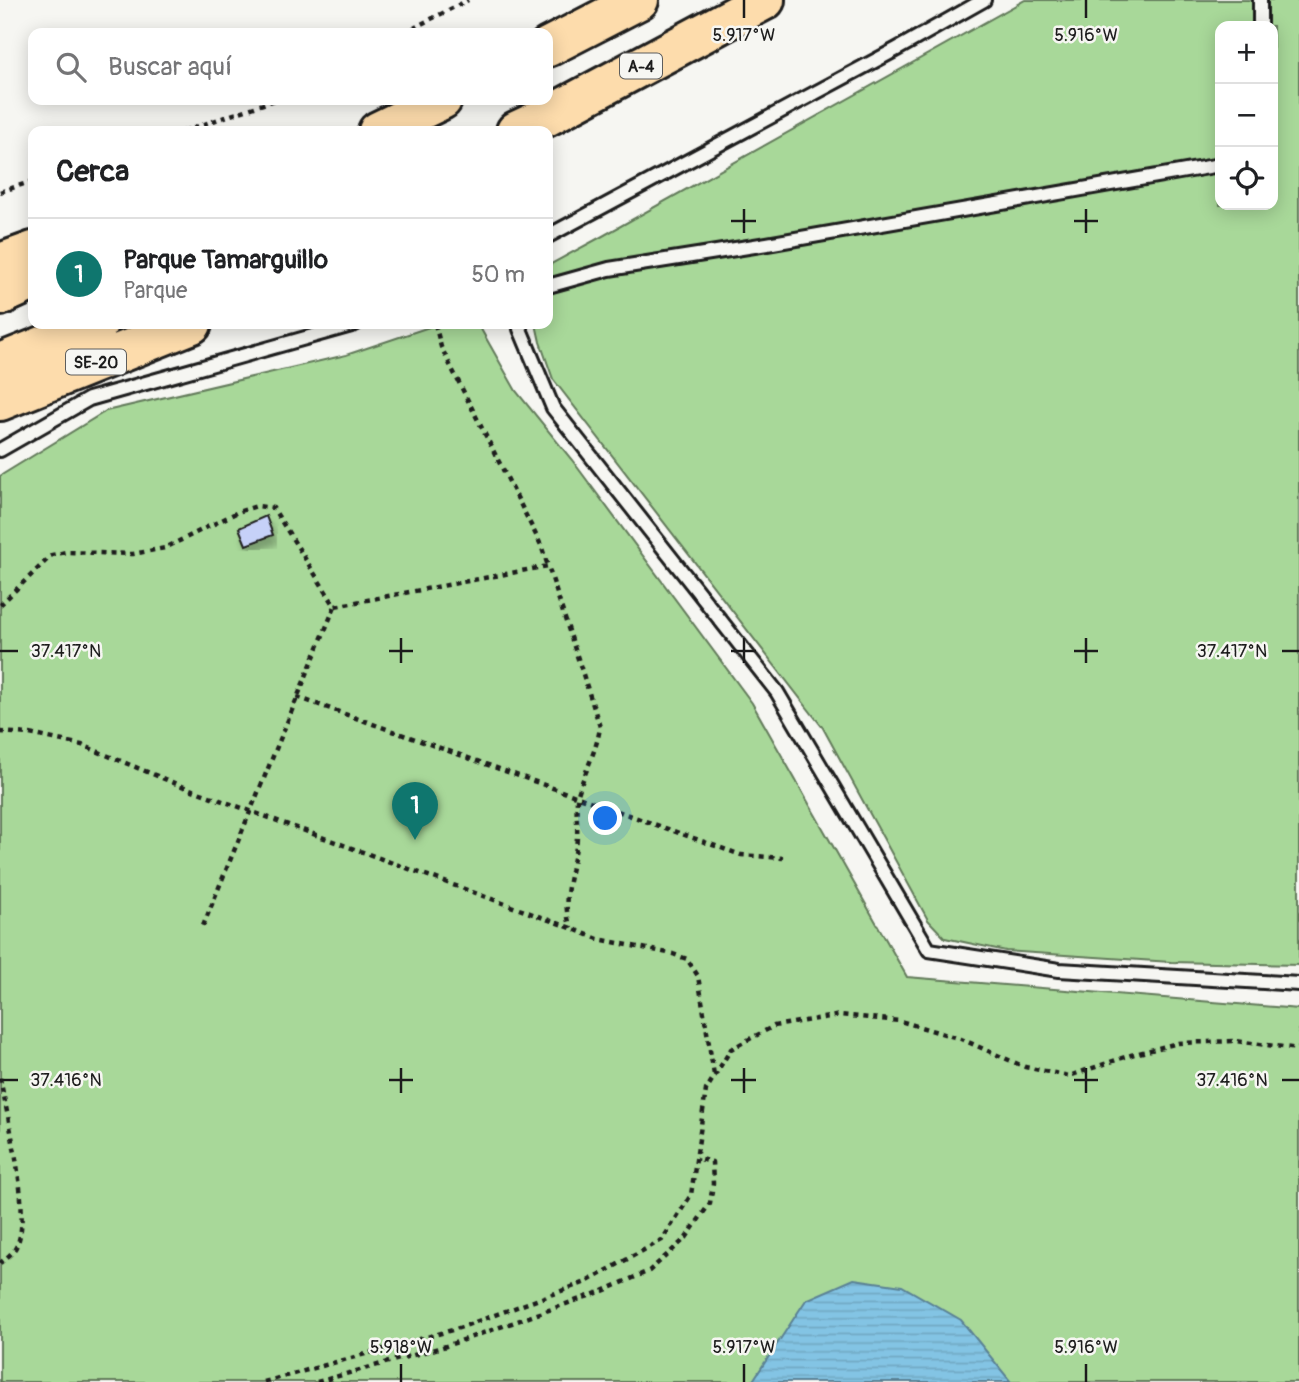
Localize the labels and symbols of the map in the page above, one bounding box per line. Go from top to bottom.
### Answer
text: 5.917°W [713,24,775,47]
text: 5.916°W [1054,24,1118,47]
road number: A-4 [620,54,662,78]
road number: SE-20 [66,350,126,374]
text: 37.417°N [31,640,101,663]
text: 37.417°N [1197,640,1267,663]
pin: 1 [392,782,438,840]
your location [588,801,622,835]
text: 37.416°N [30,1069,102,1092]
text: 37.416°N [1196,1069,1268,1092]
text: 5.918°W [370,1336,432,1359]
text: 5.917°W [713,1336,775,1359]
text: 5.916°W [1054,1336,1118,1359]

